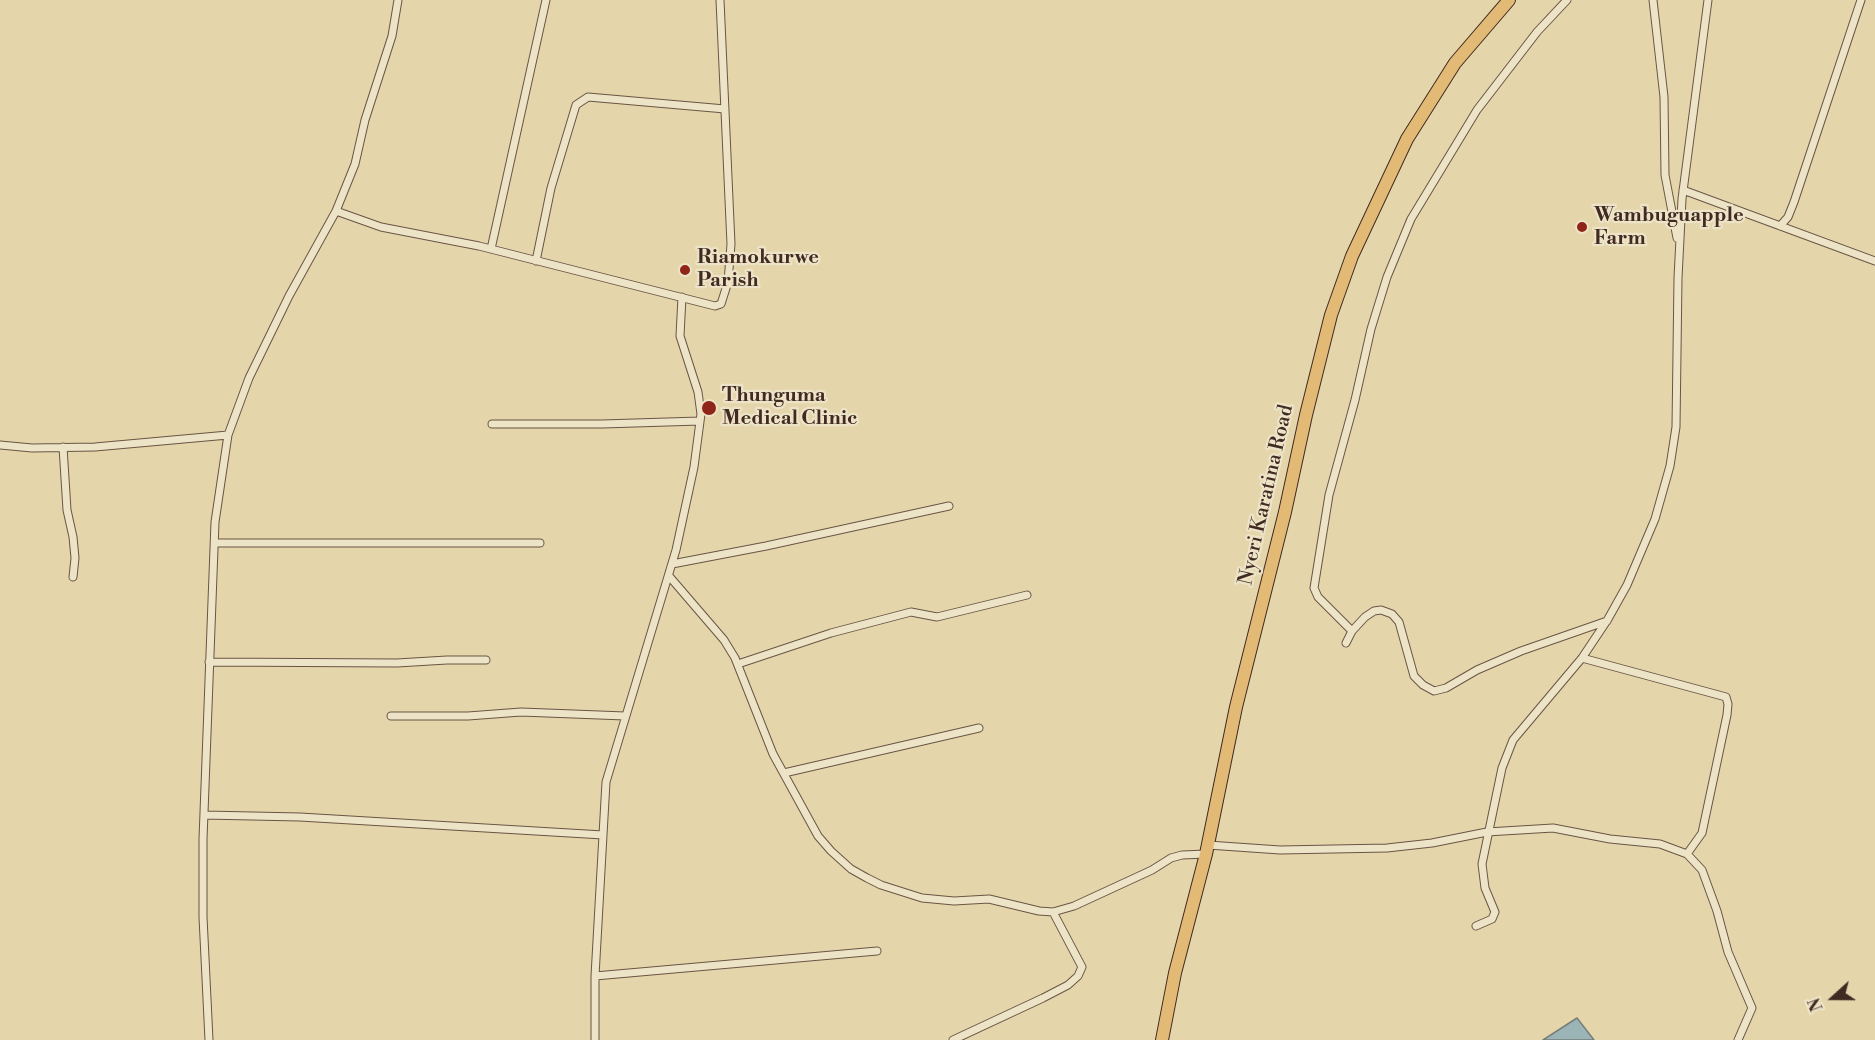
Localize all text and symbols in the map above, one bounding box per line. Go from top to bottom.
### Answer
place label: Wambuguapple Farm [1594,204,1744,251]
marker: Wambuguapple Farm [1575,220,1589,234]
place label: Riamokurwe Parish [697,246,819,293]
marker: Riamokurwe Parish [678,263,692,277]
place label: Thunguma Medical Clinic [722,384,858,431]
marker: Thunguma Medical Clinic [700,399,718,417]
street label: Nyeri Karatina Road [1235,402,1299,588]
north arrow [1803,968,1863,1028]
text: N [1805,995,1828,1014]

